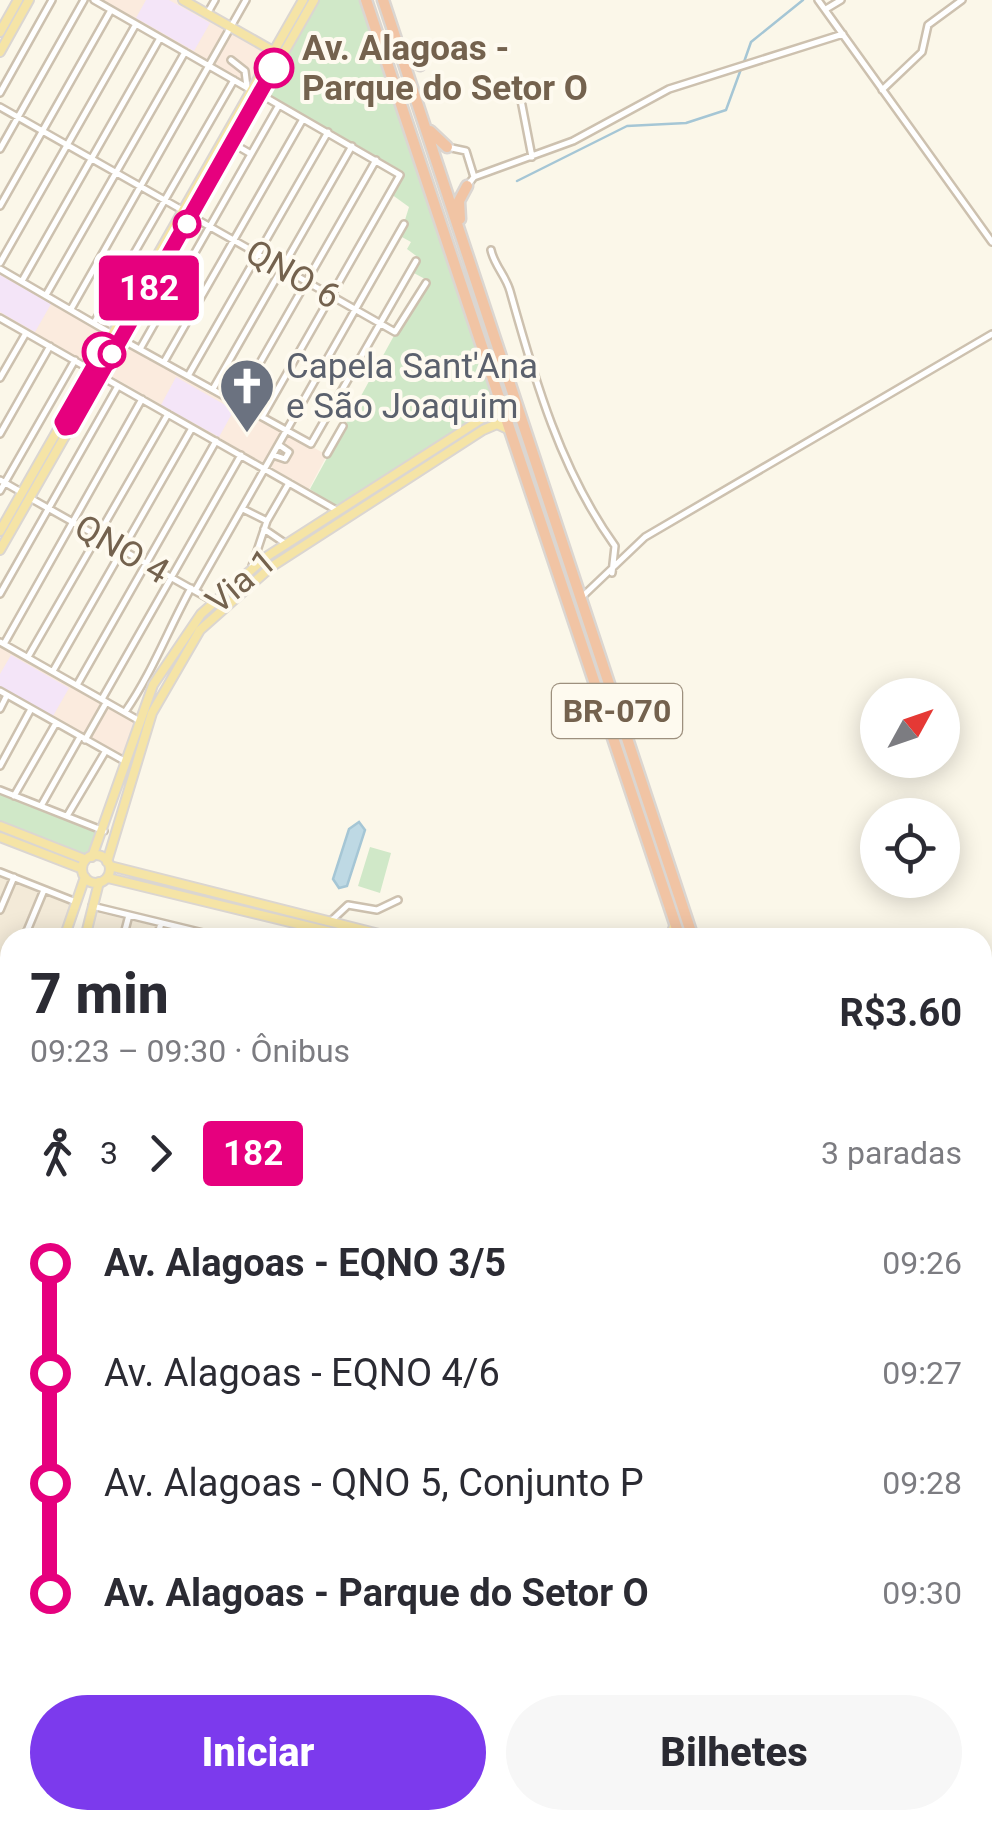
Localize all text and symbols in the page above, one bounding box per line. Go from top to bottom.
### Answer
place label: Av. Alagoas - Parque do Setor O [302,28,588,109]
marker: Av. Alagoas - Parque do Setor O [255,49,293,87]
unlabelled marker [174,211,200,237]
street label: QNO 6 [239,231,347,318]
line badge: 182 [92,256,206,320]
text: 182 [119,268,179,309]
unlabelled marker [83,333,121,371]
unlabelled marker [99,341,125,367]
place label: Capela Sant'Ana e São Joaquim [286,346,538,427]
church icon: Capela Sant'Ana e São Joaquim [217,356,277,435]
street label: QNO 4 [68,506,176,593]
street label: Via 1 [198,541,284,622]
north arrow [860,678,960,778]
map controls [860,678,960,898]
road number: BR-070 [552,684,682,738]
button: locate [860,798,960,898]
text: 7 min [30,962,169,1026]
text: R$3.60 [839,991,962,1035]
text: 09:23 – 09:30 · Ônibus [30,1032,350,1070]
icon: walk [30,1126,85,1181]
icon: forward [133,1126,188,1181]
text: 182 [223,1133,283,1174]
text: 3 [100,1134,118,1172]
text: 3 paradas [821,1134,962,1172]
text: Av. Alagoas - EQNO 3/5 [104,1241,506,1285]
text: 09:26 [882,1244,962,1282]
text: Av. Alagoas - EQNO 4/6 [104,1351,500,1395]
text: 09:27 [882,1354,962,1392]
text: Av. Alagoas - QNO 5, Conjunto P [104,1461,644,1505]
text: 09:28 [882,1464,962,1502]
text: Av. Alagoas - Parque do Setor O [104,1571,649,1615]
text: 09:30 [882,1574,962,1612]
button: Iniciar [30,1695,486,1810]
button: Bilhetes [506,1695,962,1810]

